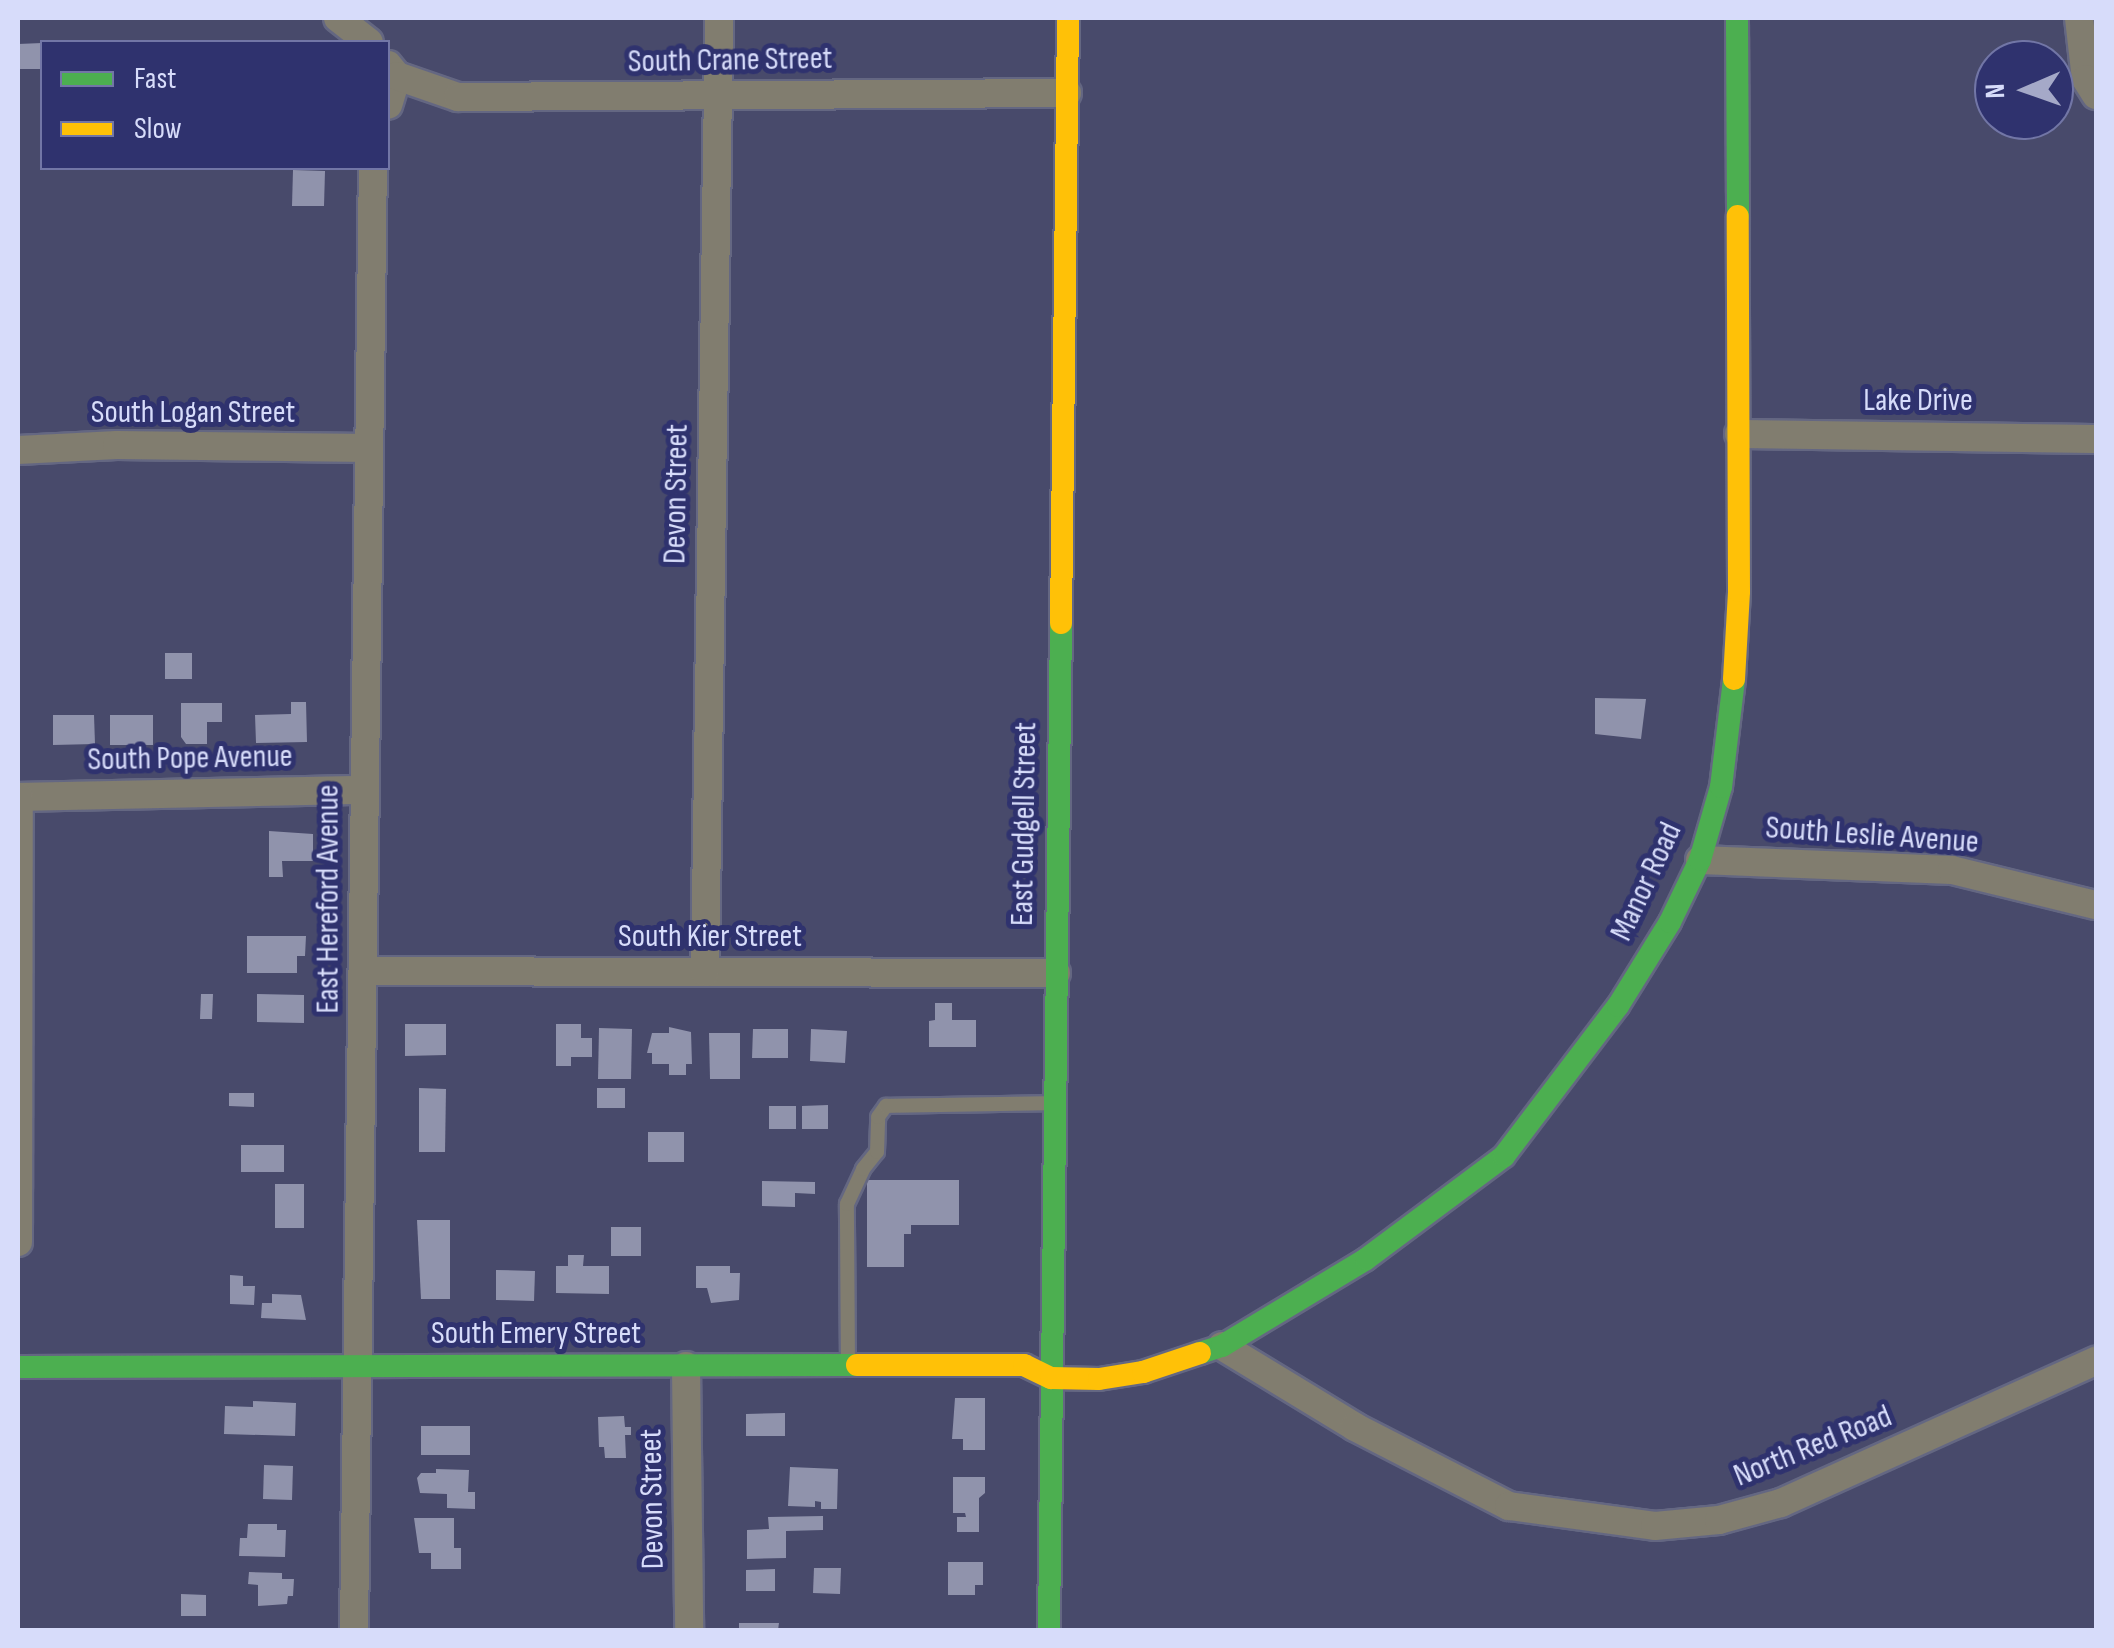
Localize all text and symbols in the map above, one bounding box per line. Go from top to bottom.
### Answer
legend [40,40,390,170]
street label: South Crane Street [627,40,833,82]
north arrow [1974,40,2074,140]
text: Fast [134,61,176,97]
text: N [1979,83,2012,99]
text: Slow [134,111,182,147]
street label: Lake Drive [1863,382,1973,420]
street label: South Logan Street [91,394,295,432]
street label: Devon Street [657,424,697,564]
street label: East Gudgell Street [1004,722,1046,926]
street label: South Pope Avenue [87,738,293,780]
street label: East Hereford Avenue [310,784,348,1014]
street label: South Leslie Avenue [1764,809,1980,863]
street label: Manor Road [1603,817,1691,947]
street label: South Kier Street [618,918,802,956]
street label: South Emery Street [431,1315,641,1353]
street label: North Red Road [1729,1398,1897,1496]
street label: Devon Street [633,1429,673,1569]

